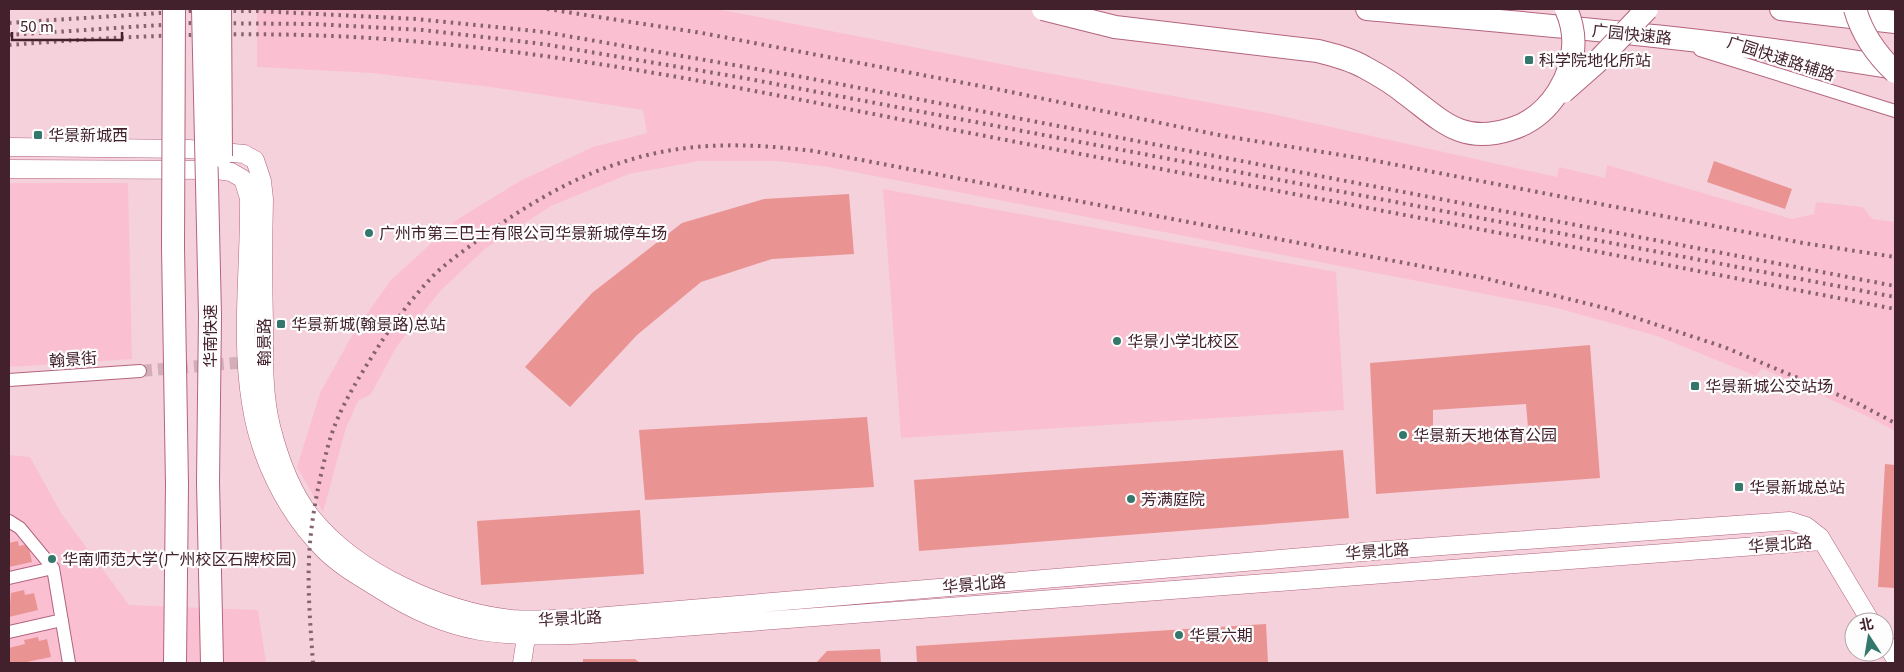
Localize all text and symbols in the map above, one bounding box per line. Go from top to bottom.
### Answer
scale bar [12,10,122,42]
text: 50 m [20,15,54,36]
street label: 广园快速路 [1591,17,1673,49]
street label: 广园快速路辅路 [1724,28,1838,86]
place label: 科学院地化所站 [1539,47,1651,71]
marker: 科学院地化所站 [1523,54,1535,66]
place label: 华景新城西 [48,122,128,146]
marker: 华景新城西 [32,129,44,141]
place label: 广州市第三巴士有限公司华景新城停车场 [379,220,667,244]
marker: 广州市第三巴士有限公司华景新城停车场 [363,227,375,239]
street label: 华南快速 [197,304,221,368]
place label: 华景新城(翰景路)总站 [291,311,446,335]
street label: 翰景路 [251,318,275,366]
marker: 华景新城(翰景路)总站 [275,318,287,330]
place label: 华景小学北校区 [1127,328,1239,352]
marker: 华景小学北校区 [1111,335,1123,347]
street label: 翰景街 [48,344,98,372]
place label: 华景新城公交站场 [1705,373,1833,397]
marker: 华景新城公交站场 [1689,380,1701,392]
place label: 华景新天地体育公园 [1413,422,1557,446]
marker: 华景新天地体育公园 [1397,429,1409,441]
place label: 华景新城总站 [1749,474,1845,498]
marker: 华景新城总站 [1733,481,1745,493]
place label: 芳满庭院 [1141,486,1205,510]
marker: 芳满庭院 [1125,493,1137,505]
street label: 华景北路 [1747,529,1813,557]
street label: 华景北路 [1344,536,1410,564]
place label: 华南师范大学(广州校区石牌校园) [62,546,297,570]
marker: 华南师范大学(广州校区石牌校园) [46,553,58,565]
street label: 华景北路 [941,568,1007,598]
street label: 华景北路 [537,603,603,631]
north arrow [1844,612,1894,662]
text: 北 [1857,612,1875,635]
place label: 华景六期 [1189,622,1253,646]
marker: 华景六期 [1173,629,1185,641]

